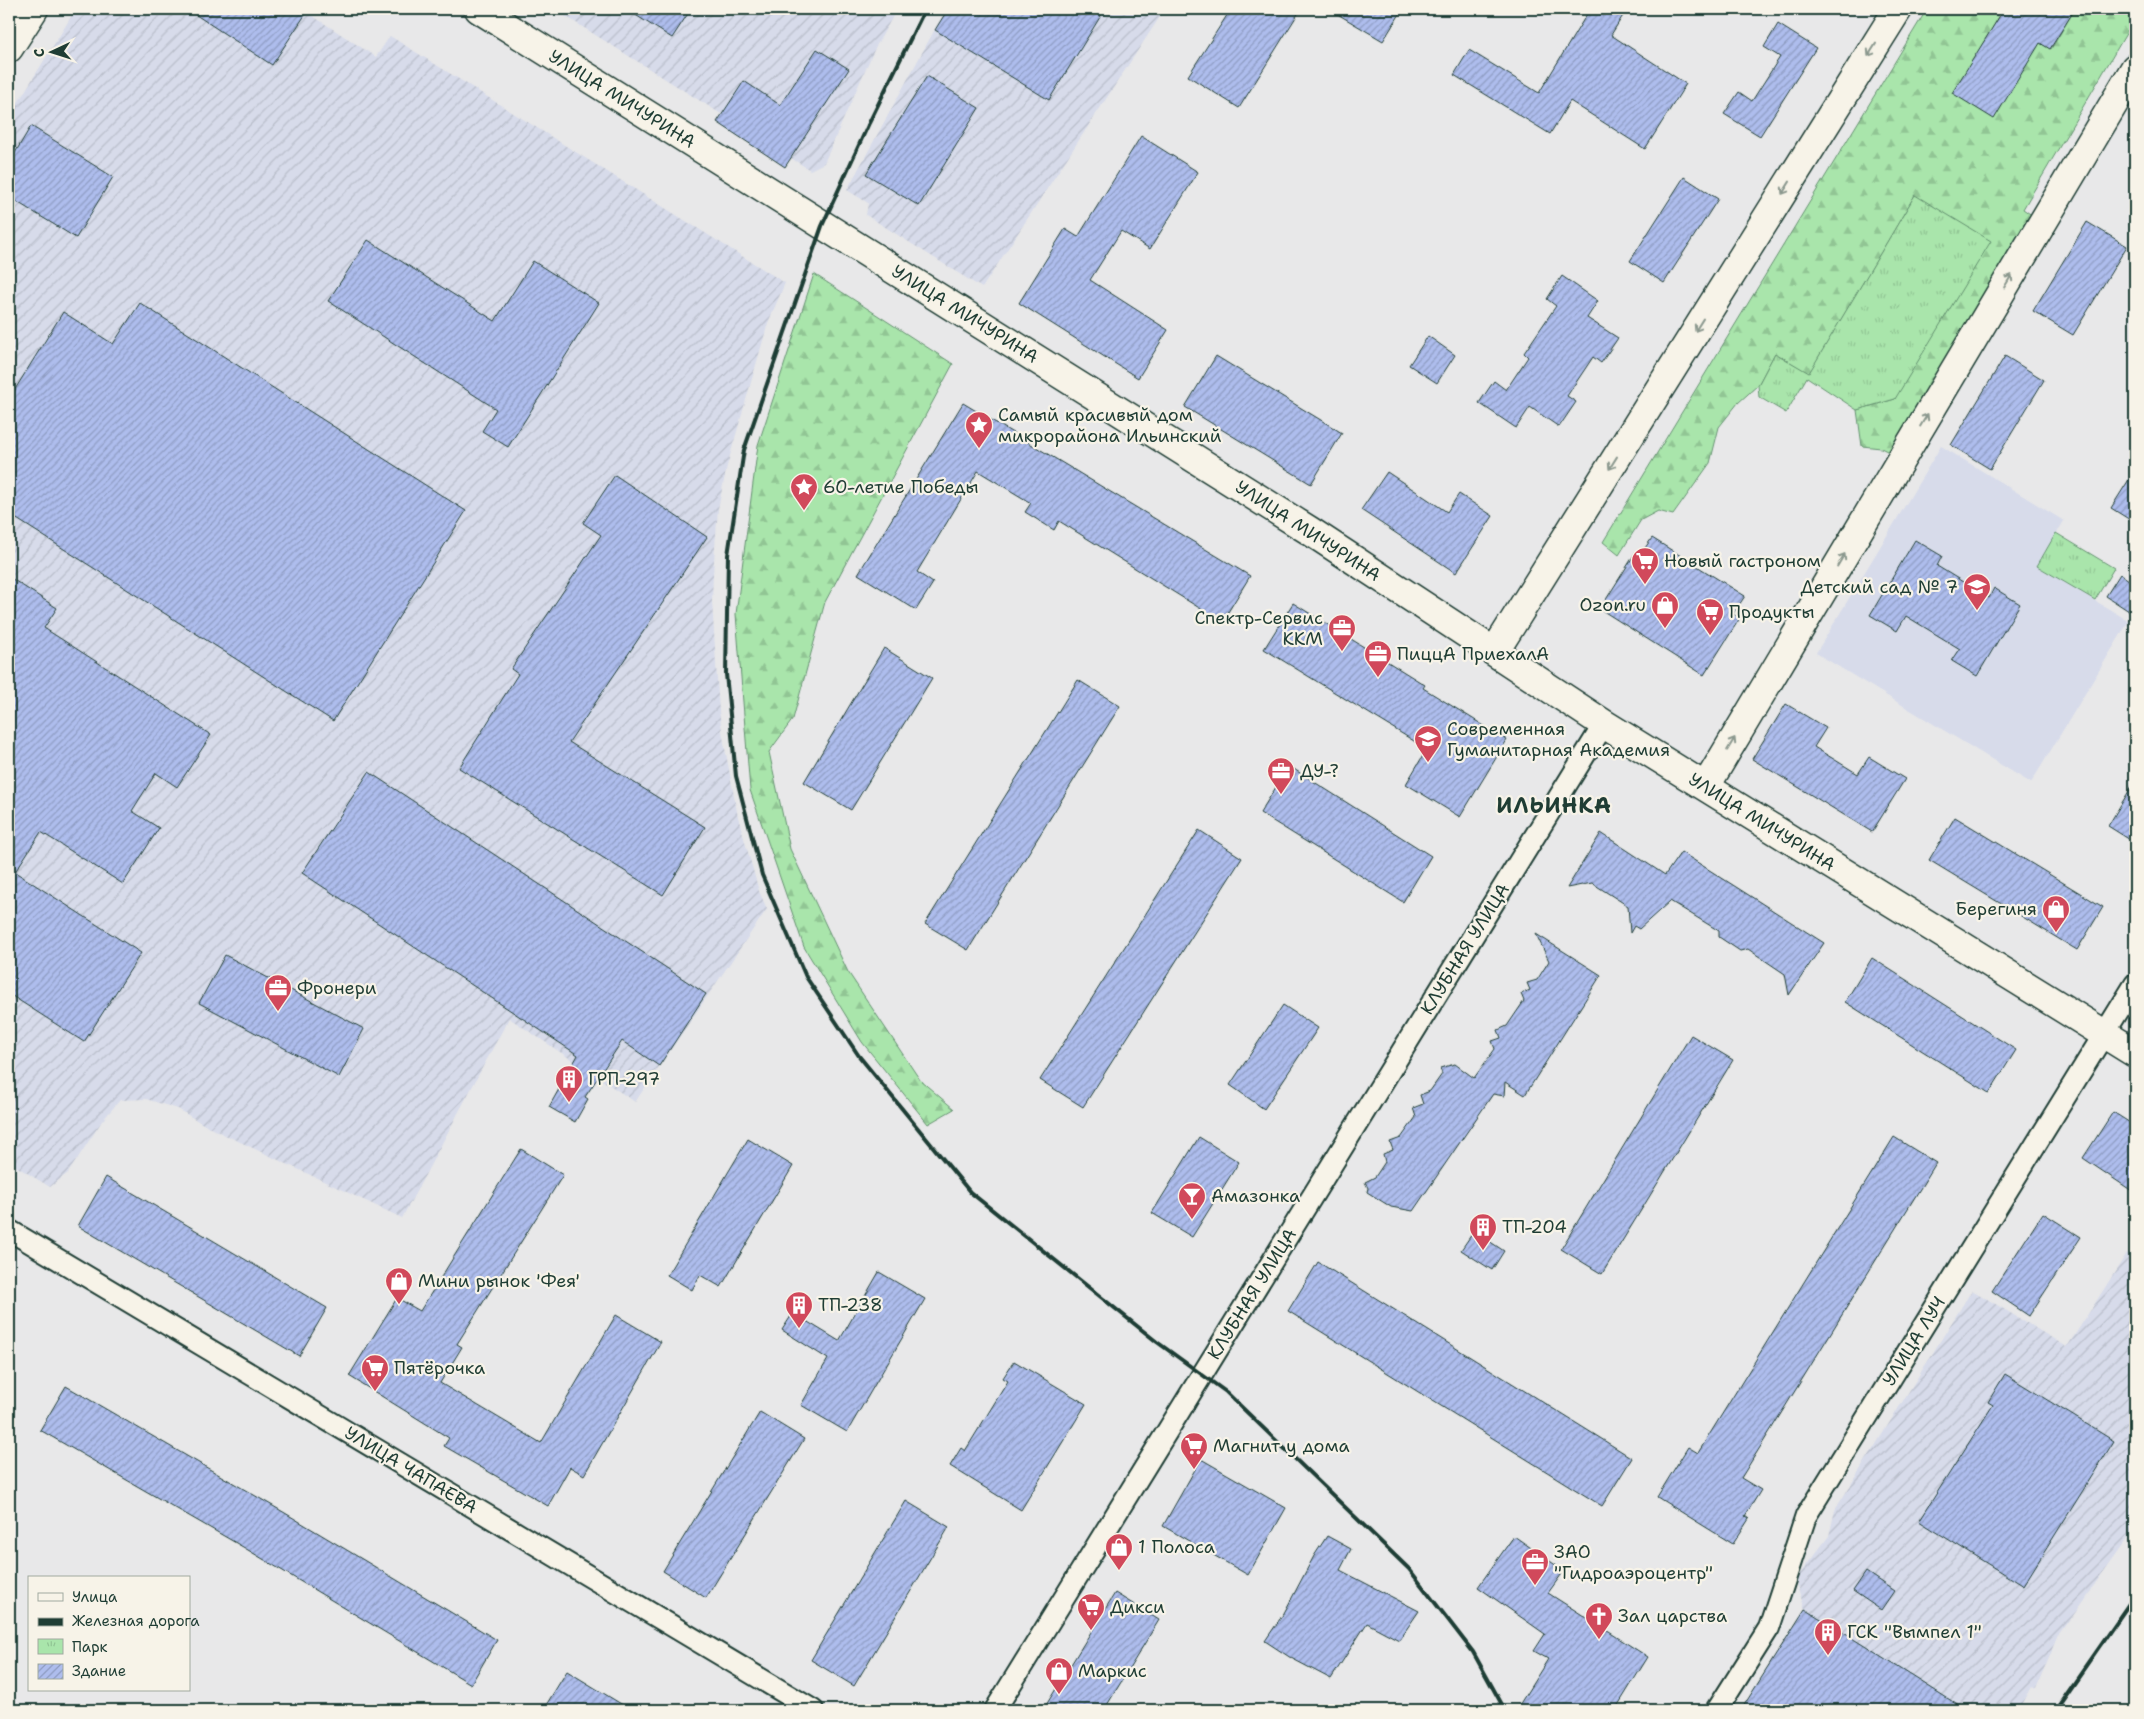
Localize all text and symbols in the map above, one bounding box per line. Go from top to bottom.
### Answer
north arrow [28,28,78,78]
one-way arrow [1867,43,1877,57]
street label: УЛИЦА МИЧУРИНА [544,44,700,154]
text: С [30,48,48,58]
one-way arrow [1780,180,1790,194]
street label: УЛИЦА МИЧУРИНА [887,259,1043,369]
one-way arrow [2003,274,2013,288]
one-way arrow [1694,318,1704,332]
place label: Самый красивый дом микрорайона Ильинский [998,403,1222,448]
place icon: Самый красивый дом микрорайона Ильинский [964,410,994,449]
one-way arrow [1920,414,1930,428]
one-way arrow [1608,456,1618,470]
place icon: 60-летие Победы [789,472,819,511]
place label: 60-летие Победы [823,475,979,499]
street label: УЛИЦА МИЧУРИНА [1231,475,1385,587]
supermarket icon: Новый гастроном [1630,546,1660,585]
place label: Новый гастроном [1664,549,1821,573]
one-way arrow [1837,553,1847,567]
school or university icon: Детский сад № 7 [1962,572,1992,611]
place label: Детский сад № 7 [1800,575,1958,599]
shop icon: Ozon.ru [1650,590,1680,629]
place label: Ozon.ru [1579,593,1646,617]
supermarket icon: Продукты [1695,597,1725,636]
place label: Продукты [1729,600,1815,624]
place label: Спектр-Сервис ККМ [1194,606,1323,651]
office icon: Спектр-Сервис ККМ [1327,613,1357,652]
office icon: ПиццА ПриехалА [1363,639,1393,678]
place label: ПиццА ПриехалА [1397,642,1549,666]
place label: Современная Гуманитарная Академия [1447,717,1670,762]
school or university icon: Современная Гуманитарная Академия [1413,724,1443,763]
one-way arrow [1726,738,1736,752]
office icon: ДУ-? [1266,756,1296,795]
place label: ДУ-? [1300,759,1338,783]
street label: УЛИЦА МИЧУРИНА [1684,767,1840,877]
district label: ИЛЬИНКА [1496,791,1612,820]
street label: КЛУБНАЯ УЛИЦА [1415,879,1515,1019]
shop icon: Берегиня [2041,894,2071,933]
place label: Берегиня [1955,897,2037,921]
office icon: Фронери [263,973,293,1012]
place label: Фронери [297,976,377,1000]
building icon: ГРП-297 [554,1064,584,1103]
place label: ГРП-297 [588,1067,660,1091]
bar icon: Амазонка [1177,1181,1207,1220]
place label: Амазонка [1211,1184,1300,1208]
building icon: ТП-204 [1468,1212,1498,1251]
place label: ТП-204 [1502,1215,1567,1239]
street label: КЛУБНАЯ УЛИЦА [1202,1224,1302,1364]
shop icon: Мини рынок 'Фея' [384,1266,414,1305]
place label: Мини рынок 'Фея' [418,1269,580,1293]
building icon: ТП-238 [784,1290,814,1329]
street label: УЛИЦА ЛУЧ [1877,1292,1951,1390]
place label: ТП-238 [818,1293,883,1317]
supermarket icon: Пятёрочка [360,1353,390,1392]
place label: Пятёрочка [394,1356,485,1380]
street label: УЛИЦА ЧАПАЕВА [340,1421,482,1519]
supermarket icon: Магнит у дома [1179,1431,1209,1470]
place label: Магнит у дома [1213,1434,1350,1458]
shop icon: 1 Полоса [1104,1532,1134,1571]
place label: 1 Полоса [1138,1535,1215,1559]
place label: ЗАО "Гидроаэроцентр" [1554,1540,1713,1585]
office icon: ЗАО "Гидроаэроцентр" [1520,1547,1550,1586]
legend [28,1576,190,1692]
text: Улица [72,1587,118,1607]
supermarket icon: Дикси [1076,1592,1106,1631]
place label: Дикси [1110,1595,1165,1619]
church icon: Зал царства [1584,1601,1614,1640]
place label: Зал царства [1618,1604,1727,1628]
text: Железная дорога [72,1611,200,1631]
building icon: ГСК "Вымпел 1" [1813,1617,1843,1656]
place label: ГСК "Вымпел 1" [1847,1620,1982,1644]
text: Парк [72,1637,108,1657]
shop icon: Маркис [1044,1656,1074,1695]
place label: Маркис [1078,1659,1147,1683]
text: Здание [72,1661,126,1681]

